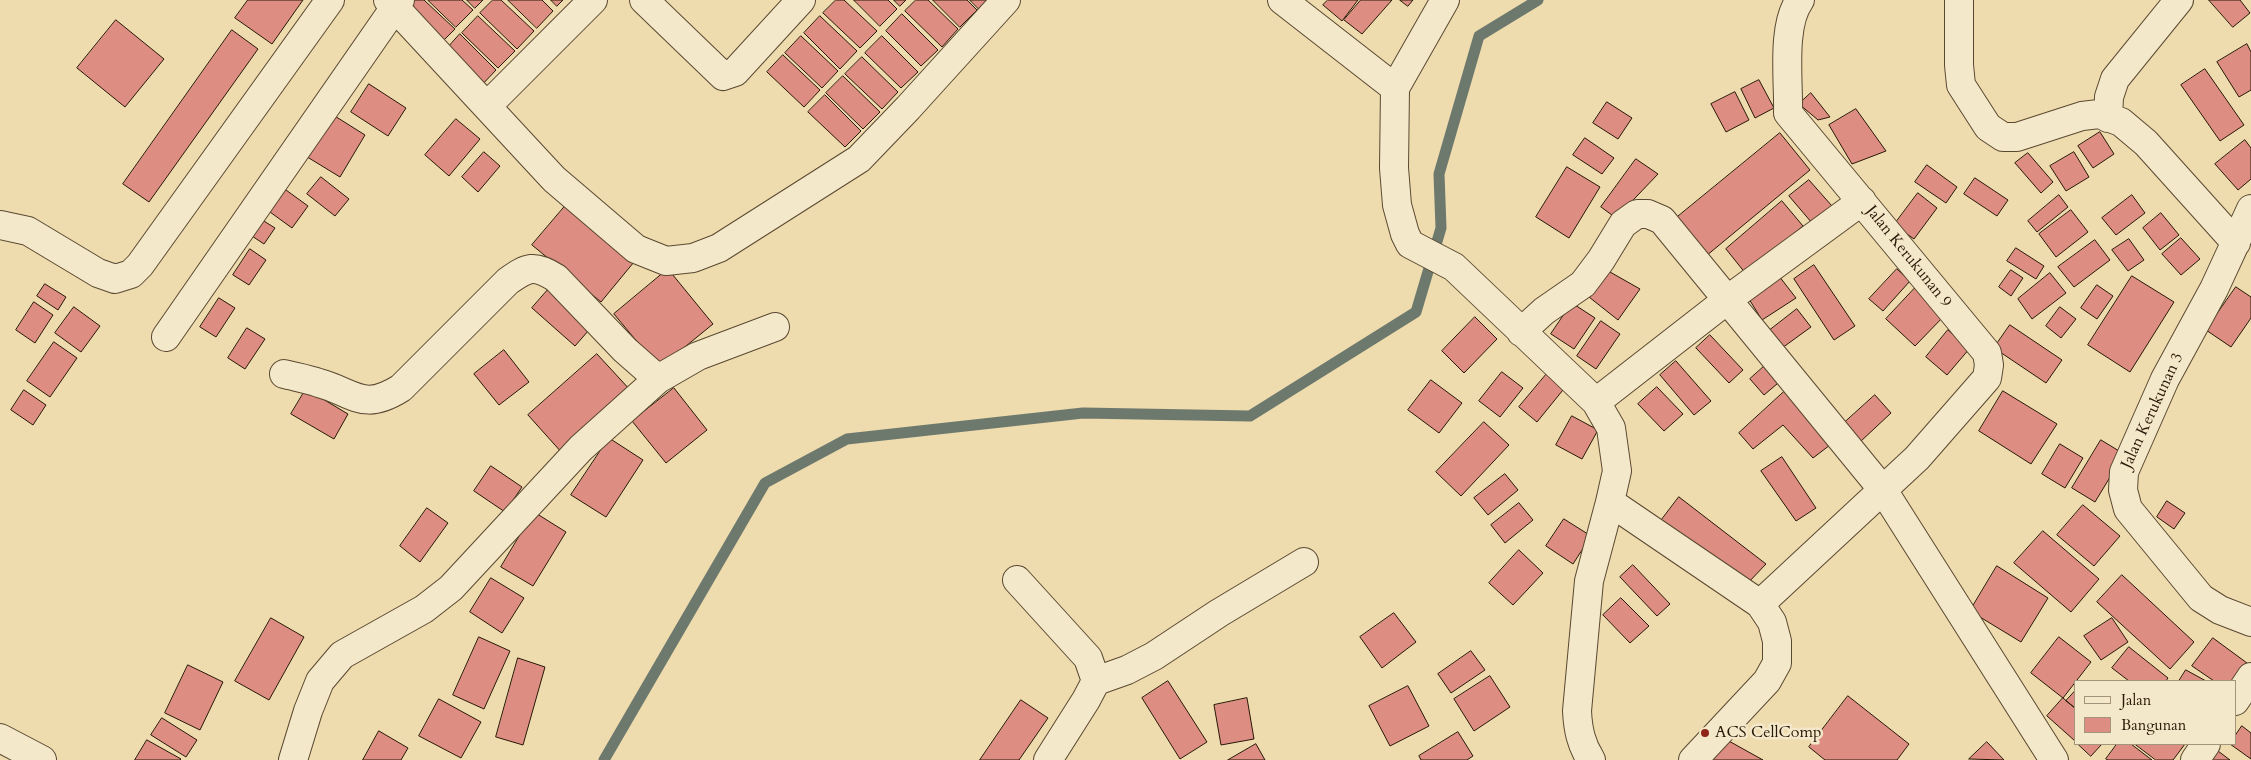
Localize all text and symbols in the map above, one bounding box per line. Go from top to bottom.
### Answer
street label: Jalan Kerukunan 9 [1861,202,1955,312]
street label: Jalan Kerukunan 3 [2118,350,2188,472]
legend [2074,680,2236,745]
text: Jalan [2121,690,2151,710]
text: Bangunan [2121,715,2186,735]
place label: ACS CellComp [1715,723,1822,743]
marker: ACS CellComp [1699,727,1711,739]

